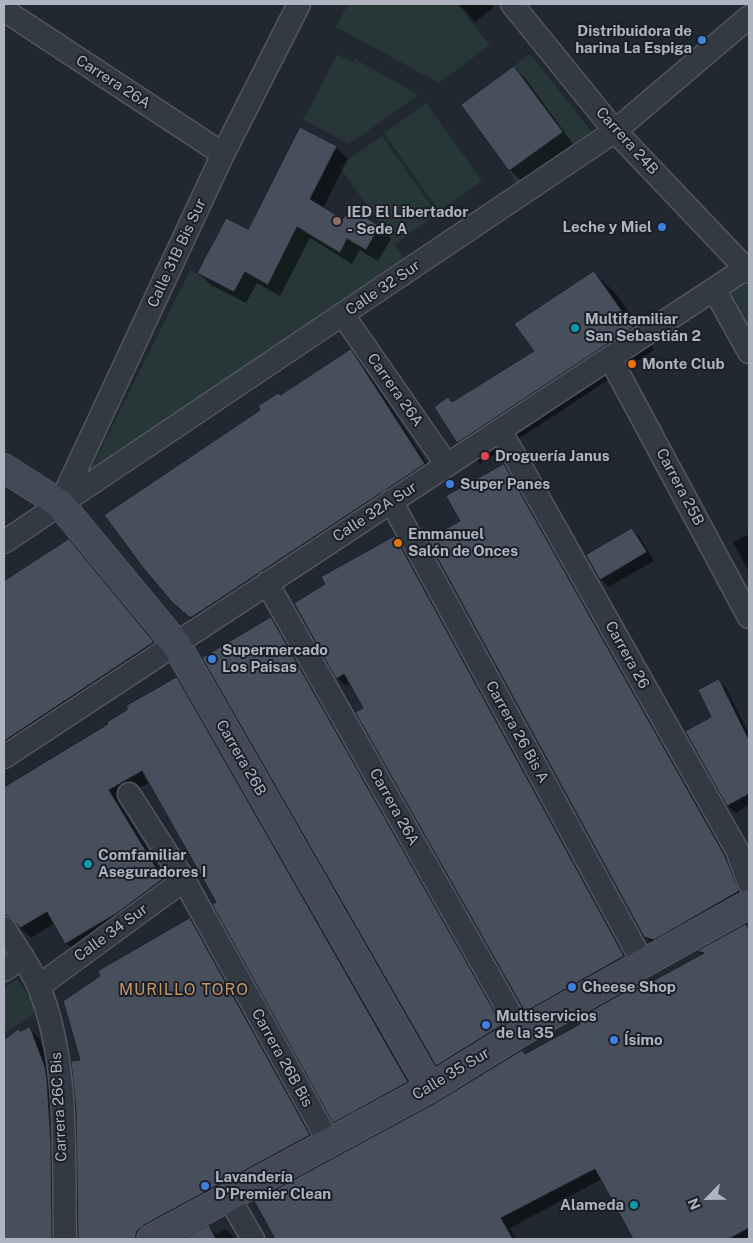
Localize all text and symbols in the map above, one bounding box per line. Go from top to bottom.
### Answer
place label: Distribuidora de harina La Espiga [575,22,692,57]
marker: Distribuidora de harina La Espiga [696,34,708,46]
street label: Carrera 26A [72,51,154,113]
street label: Carrera 24B [592,104,662,178]
street label: Calle 31B Bis Sur [144,196,210,310]
place label: IED El Libertador - Sede A [347,203,468,238]
marker: IED El Libertador - Sede A [331,215,343,227]
place label: Leche y Miel [563,218,652,236]
marker: Leche y Miel [656,221,668,233]
street label: Calle 32 Sur [342,257,424,319]
place label: Multifamiliar San Sebastián 2 [585,310,701,345]
marker: Multifamiliar San Sebastián 2 [569,322,581,334]
street label: Carrera 26A [363,350,427,430]
place label: Monte Club [642,355,725,373]
marker: Monte Club [626,358,638,370]
street label: Carrera 25B [652,445,708,529]
place label: Droguería Janus [495,447,610,465]
marker: Droguería Janus [479,450,491,462]
place label: Super Panes [460,475,550,493]
street label: Calle 32A Sur [330,478,420,546]
marker: Super Panes [444,478,456,490]
place label: Emmanuel Salón de Onces [408,525,518,560]
marker: Emmanuel Salón de Onces [392,537,404,549]
street label: Carrera 26 [601,618,653,692]
place label: Supermercado Los Paisas [222,641,328,676]
marker: Supermercado Los Paisas [206,653,218,665]
street label: Carrera 26 Bis A [482,678,552,786]
street label: Carrera 26B [212,717,270,799]
street label: Carrera 26A [366,765,422,849]
place label: Comfamiliar Aseguradores I [98,846,206,881]
marker: Comfamiliar Aseguradores I [82,858,94,870]
street label: Calle 34 Sur [71,900,151,966]
place label: Cheese Shop [582,978,676,996]
district label: MURILLO TORO [118,980,250,1000]
marker: Cheese Shop [566,981,578,993]
street label: Carrera 26B Bis [248,1006,316,1110]
place label: Multiservicios de la 35 [496,1007,597,1042]
marker: Multiservicios de la 35 [480,1019,492,1031]
place label: Ísimo [624,1031,663,1049]
marker: Ísimo [608,1034,620,1046]
street label: Calle 35 Sur [409,1044,493,1104]
street label: Carrera 26C Bis [47,1052,71,1162]
place label: Lavandería D'Premier Clean [215,1168,331,1203]
north arrow [683,1173,733,1223]
marker: Lavandería D'Premier Clean [199,1180,211,1192]
place label: Alameda [560,1196,624,1214]
text: N [685,1196,704,1212]
marker: Alameda [628,1199,640,1211]

